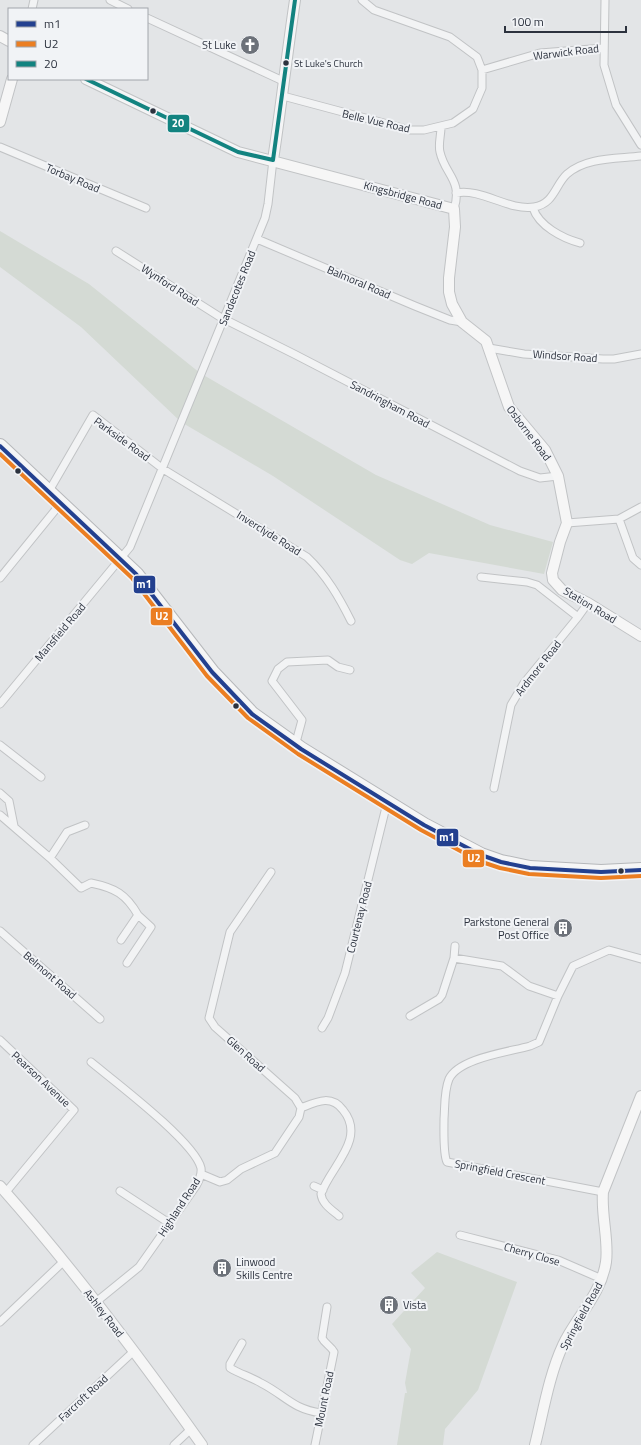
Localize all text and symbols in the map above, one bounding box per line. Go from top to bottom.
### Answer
legend [8,8,148,80]
scale bar [505,8,626,34]
text: 100 m [511,12,544,31]
text: m1 [44,14,61,33]
text: U2 [44,34,58,53]
church icon: St Luke [239,34,261,56]
place label: St Luke [202,37,236,53]
street label: Warwick Road [532,40,600,64]
text: 20 [44,54,58,73]
place label: St Luke's Church [294,56,363,71]
marker: St Luke's Church [281,58,291,68]
street label: Belle Vue Road [341,105,412,137]
unlabelled marker [148,106,158,116]
line badge: 20 [167,114,190,133]
text: 20 [172,115,184,131]
street label: Torbay Road [44,159,103,197]
street label: Kingsbridge Road [362,177,444,213]
street label: Sandecotes Road [215,248,259,328]
street label: Wynford Road [138,260,202,310]
street label: Balmoral Road [325,261,394,303]
street label: Windsor Road [532,346,598,366]
street label: Sandringham Road [347,376,433,432]
street label: Osborne Road [503,402,555,464]
street label: Parkside Road [91,413,154,465]
unlabelled marker [13,466,23,476]
street label: Inverclyde Road [234,507,304,559]
line badge: m1 [133,575,156,594]
text: m1 [136,576,152,592]
street label: Station Road [560,583,620,627]
street label: Mansfield Road [31,599,89,665]
line badge: U2 [150,607,173,626]
text: U2 [155,608,169,624]
street label: Ardmore Road [511,637,565,699]
unlabelled marker [231,701,241,711]
line badge: m1 [436,828,459,847]
text: m1 [439,829,455,845]
line badge: U2 [462,849,485,868]
text: U2 [467,850,481,866]
unlabelled marker [616,866,626,876]
street label: Courtenay Road [342,879,376,955]
place label: Parkstone General Post Office [464,914,549,943]
building icon: Parkstone General Post Office [552,917,574,939]
street label: Belmont Road [20,947,80,1003]
street label: Glen Road [223,1032,269,1076]
street label: Pearson Avenue [8,1048,74,1111]
street label: Springfield Crescent [453,1155,547,1189]
street label: Highland Road [154,1174,204,1240]
street label: Cherry Close [502,1238,562,1270]
place label: Linwood Skills Centre [236,1254,293,1283]
building icon: Linwood Skills Centre [211,1257,233,1279]
street label: Springfield Road [556,1279,606,1353]
street label: Ashley Road [80,1286,128,1341]
building icon: Vista [378,1294,400,1316]
place label: Vista [403,1297,427,1313]
street label: Mount Road [310,1369,338,1428]
street label: Farcroft Road [55,1371,112,1425]

